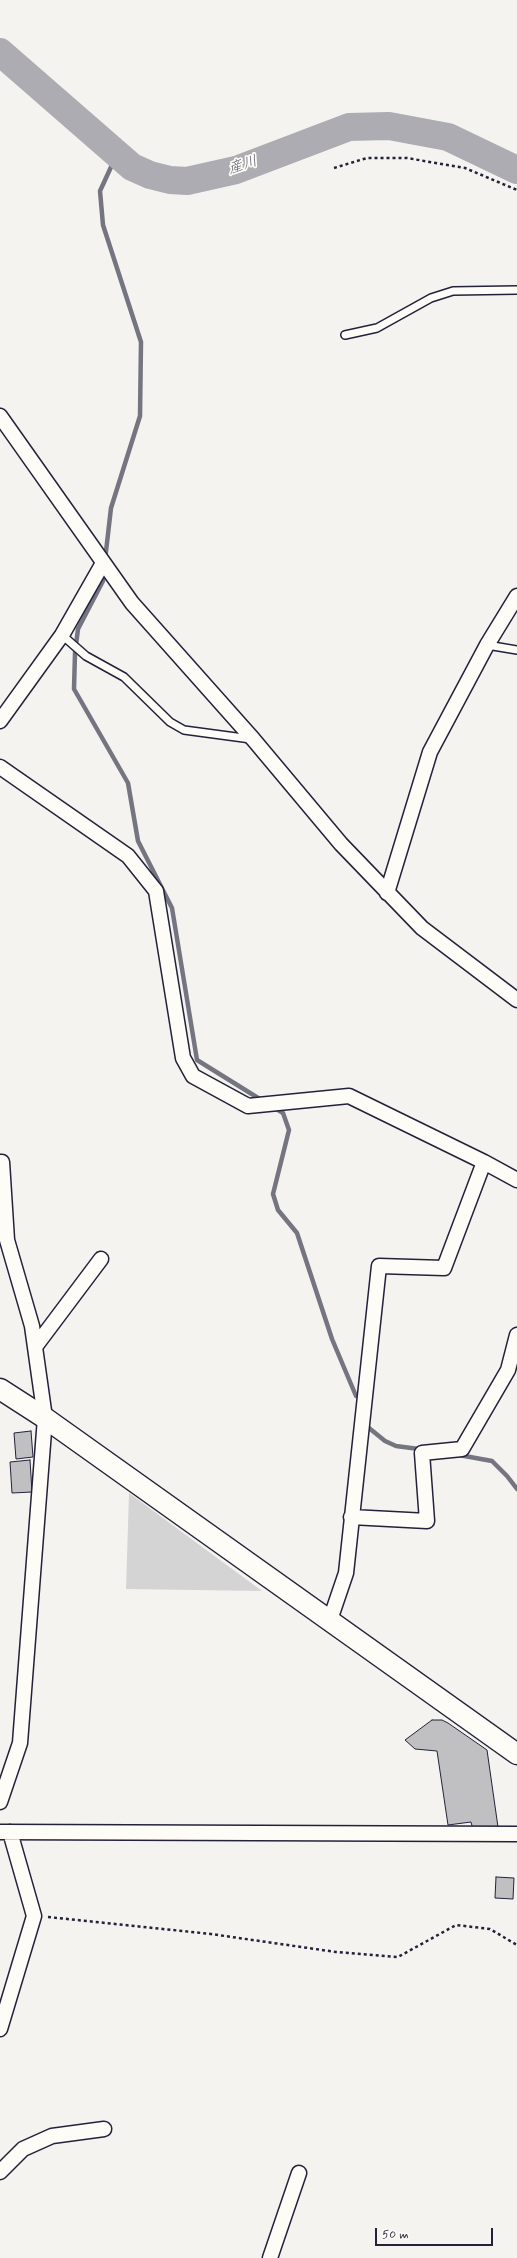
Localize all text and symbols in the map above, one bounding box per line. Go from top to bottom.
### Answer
water label: 産川 [226,153,260,179]
scale bar [377,2220,495,2246]
text: 50 m [382,2227,409,2243]

